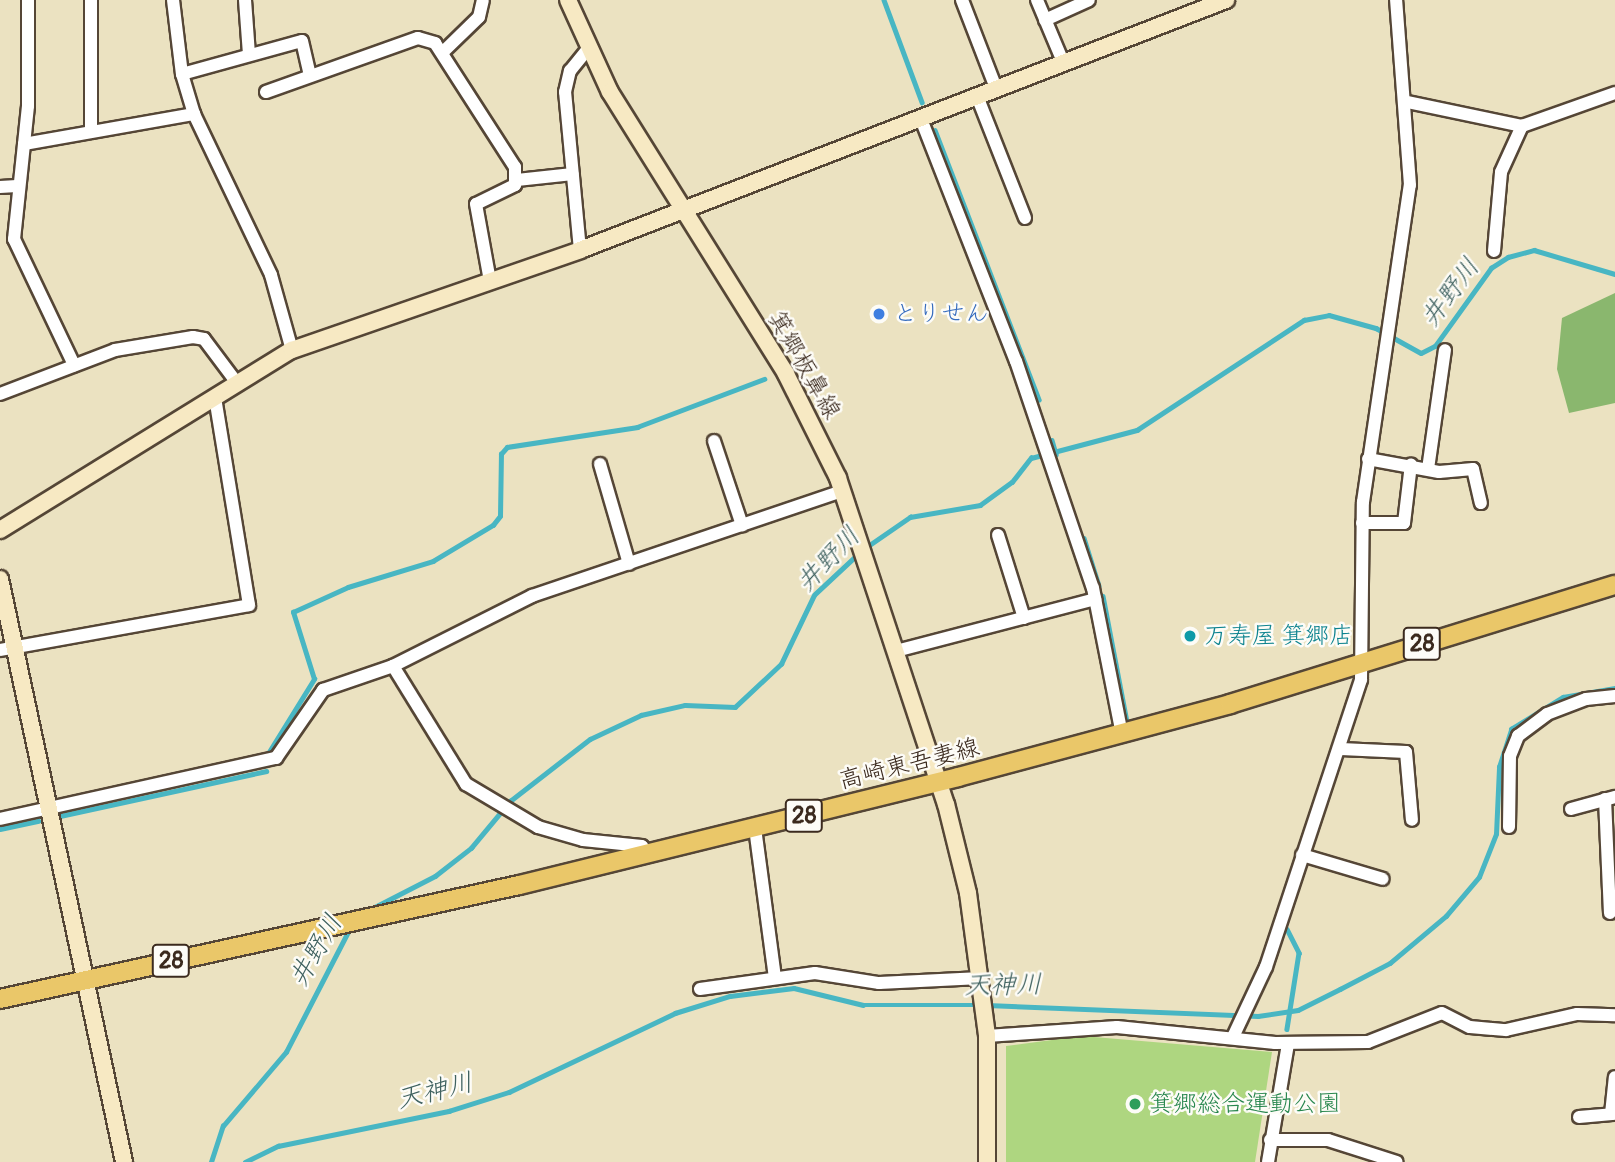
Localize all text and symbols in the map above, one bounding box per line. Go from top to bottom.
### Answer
water label: 井野川 [1415,252,1487,334]
place label: とりせん [893,300,989,328]
street label: 箕郷板鼻線 [762,306,846,424]
marker: とりせん [871,306,887,322]
water label: 井野川 [791,521,867,599]
place label: 万寿屋 箕郷店 [1204,622,1353,650]
road number: 28 [1403,624,1441,664]
marker: 万寿屋 箕郷店 [1182,628,1198,644]
street label: 高崎東吾妻線 [836,733,982,795]
road number: 28 [785,796,823,836]
water label: 井野川 [284,909,350,993]
road number: 28 [152,942,190,980]
water label: 天神川 [964,970,1042,1002]
water label: 天神川 [393,1067,477,1117]
place label: 箕郷総合運動公園 [1149,1090,1341,1118]
marker: 箕郷総合運動公園 [1127,1096,1143,1112]

